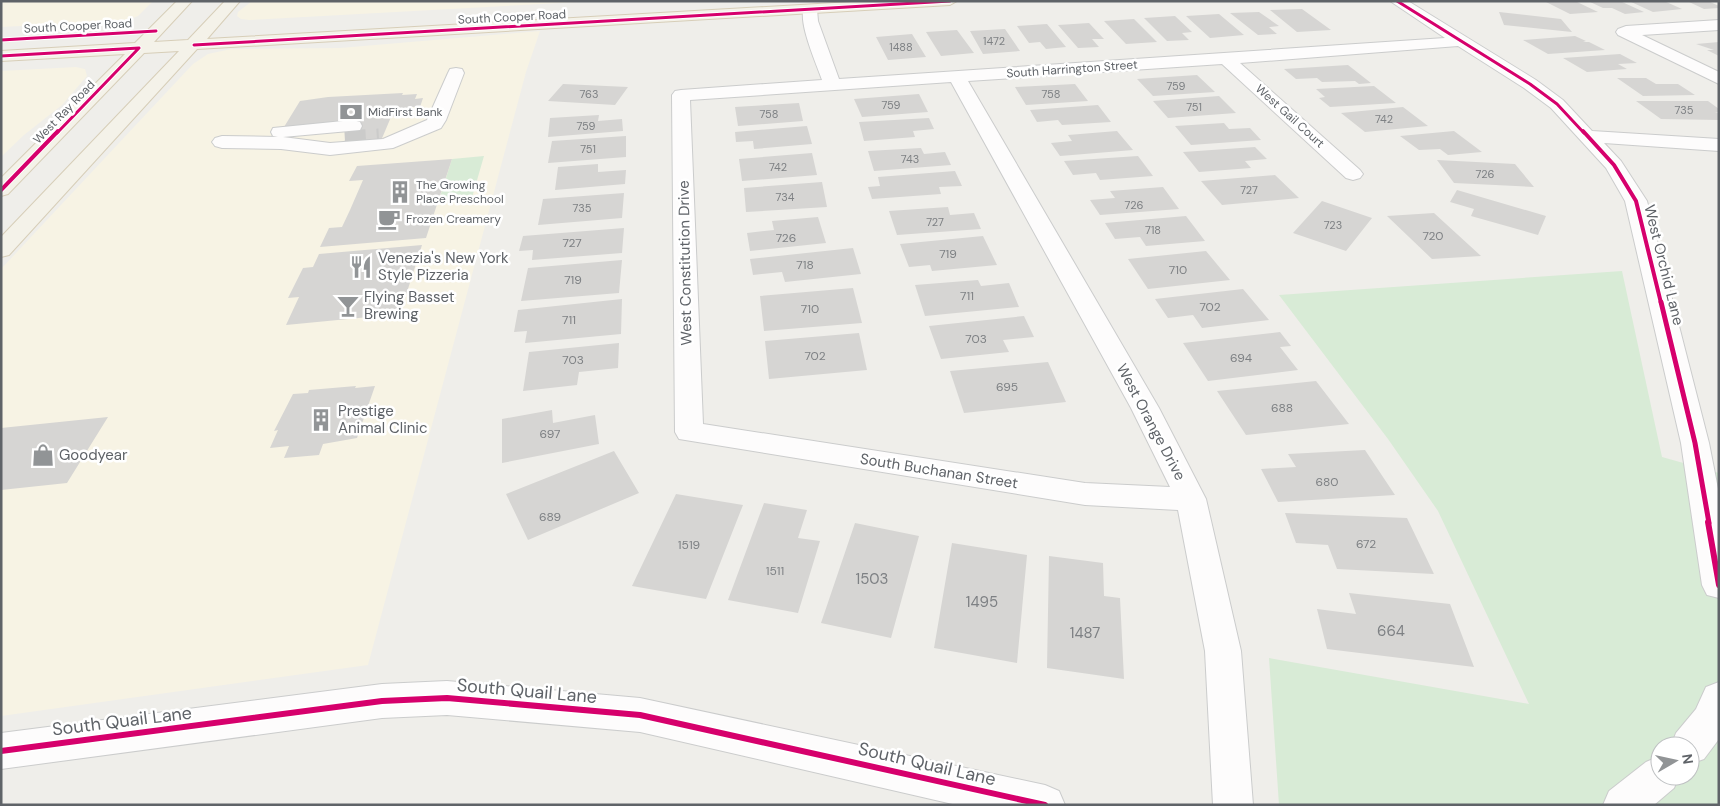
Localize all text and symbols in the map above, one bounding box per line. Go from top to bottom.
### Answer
street label: South Cooper Road [457,6,567,28]
street label: South Cooper Road [23,15,133,37]
house number: 1472 [983,34,1005,48]
house number: 1488 [889,40,913,54]
street label: South Harrington Street [1006,56,1138,82]
street label: West Ray Road [30,77,98,147]
house number: 759 [1167,79,1186,93]
street label: West Gail Court [1252,81,1328,151]
house number: 763 [580,87,599,101]
house number: 758 [1042,87,1060,101]
house number: 759 [882,98,901,112]
bank icon: MidFirst Bank [338,99,364,125]
house number: 751 [1186,100,1202,114]
house number: 735 [1675,103,1694,117]
place label: MidFirst Bank [368,104,443,120]
house number: 758 [760,107,778,121]
house number: 742 [1375,112,1393,126]
house number: 759 [577,119,596,133]
house number: 751 [580,142,596,156]
house number: 743 [901,152,919,166]
house number: 742 [769,160,787,174]
house number: 726 [1476,167,1495,181]
place label: The Growing Place Preschool [416,177,504,207]
building icon: The Growing Place Preschool [387,179,413,205]
street label: West Constitution Drive [674,180,696,346]
house number: 727 [1240,183,1258,197]
house number: 734 [776,190,795,204]
house number: 726 [1125,198,1144,212]
house number: 735 [573,201,592,215]
street label: West Orchid Lane [1639,203,1689,327]
cafe icon: Frozen Creamery [376,206,402,232]
place label: Frozen Creamery [406,211,501,227]
house number: 727 [926,215,944,229]
house number: 723 [1324,218,1342,232]
house number: 718 [1145,223,1161,237]
house number: 720 [1422,228,1444,244]
house number: 726 [776,230,796,246]
house number: 727 [562,235,582,251]
house number: 719 [939,246,957,262]
place label: Venezia's New York Style Pizzeria [378,248,509,285]
restaurant icon: Venezia's New York Style Pizzeria [348,254,374,280]
house number: 718 [796,257,814,273]
house number: 710 [1169,262,1187,278]
house number: 719 [564,272,582,288]
place label: Flying Basset Brewing [364,287,455,324]
house number: 711 [960,288,974,304]
bar icon: Flying Basset Brewing [335,293,361,319]
house number: 702 [1199,299,1221,315]
house number: 710 [801,301,819,317]
house number: 711 [562,312,576,328]
house number: 703 [965,331,987,347]
house number: 702 [804,348,826,364]
house number: 694 [1230,350,1252,366]
house number: 703 [562,352,584,368]
street label: West Orange Drive [1112,360,1190,484]
house number: 695 [996,379,1018,395]
house number: 688 [1271,400,1293,416]
place label: Prestige Animal Clinic [338,401,428,438]
building icon: Prestige Animal Clinic [308,407,334,433]
house number: 697 [540,426,560,442]
shop icon: Goodyear [30,442,56,468]
place label: Goodyear [59,445,128,465]
street label: South Buchanan Street [859,449,1019,493]
house number: 680 [1315,474,1339,490]
house number: 689 [539,509,561,525]
house number: 672 [1356,536,1376,552]
house number: 1519 [678,537,700,553]
house number: 1511 [766,563,784,579]
house number: 1503 [856,569,888,589]
house number: 1495 [966,592,998,612]
house number: 664 [1377,621,1405,641]
house number: 1487 [1070,623,1100,643]
street label: South Quail Lane [456,673,598,709]
street label: South Quail Lane [51,701,193,741]
street label: South Quail Lane [856,736,998,792]
north arrow [1650,736,1700,786]
text: N [1678,753,1698,765]

